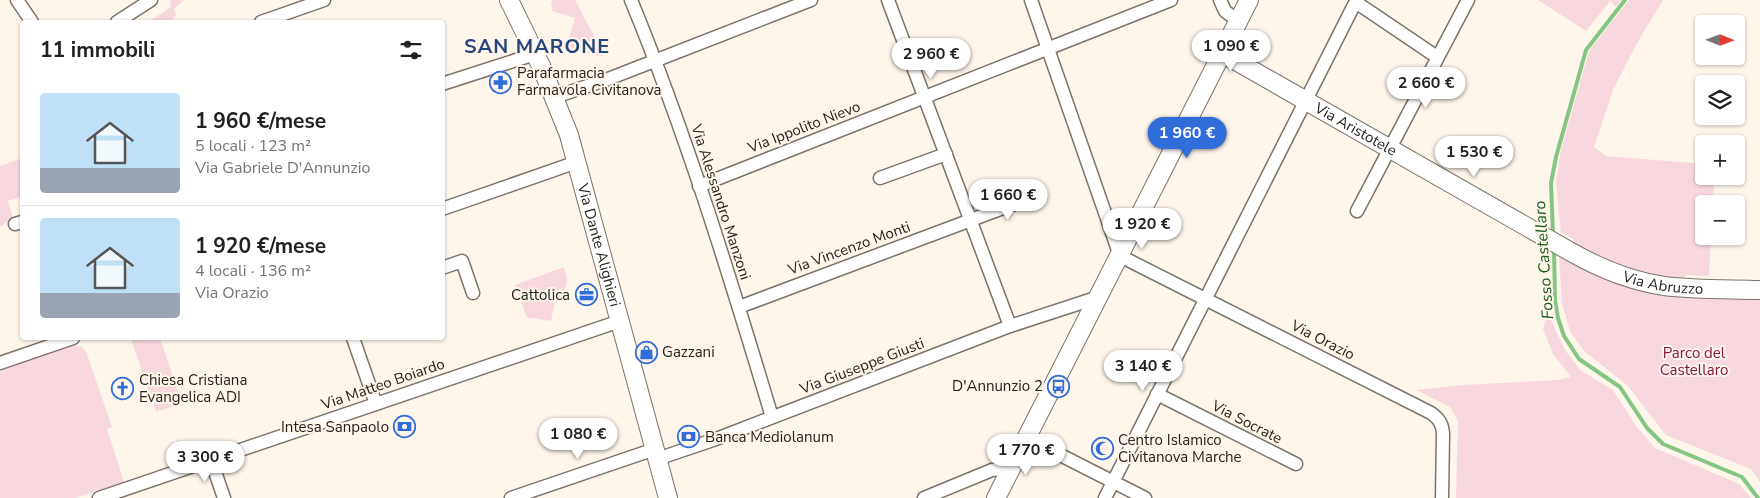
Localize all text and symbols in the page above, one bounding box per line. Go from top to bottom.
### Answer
north arrow [1695,15,1745,65]
map controls [1695,15,1745,245]
pin: 1 090 € [1185,30,1277,72]
district label: SAN MARONE [464,33,610,60]
text: 1 090 € [1203,35,1259,57]
text: 11 immobili [40,36,155,64]
icon: filters [397,36,425,64]
pin: 2 960 € [885,38,977,80]
text: 2 960 € [903,43,959,65]
place label: Parafarmacia Farmavola Civitanova [517,63,661,100]
pin: 2 660 € [1380,66,1472,109]
pharmacy icon: Parafarmacia Farmavola Civitanova [489,70,513,94]
text: 2 660 € [1398,72,1454,94]
button: layers [1695,75,1745,125]
street label: Via Ippolito Nievo [744,96,863,158]
street label: Via Aristotele [1310,97,1401,161]
text: 1 960 €/mese [195,107,326,135]
icon: home [80,113,140,173]
pin: 1 960 € [1141,116,1233,159]
street label: Via Alessandro Manzoni [686,121,756,282]
text: 1 960 € [1159,122,1215,144]
text: 5 locali · 123 m² [195,135,311,157]
button: + [1695,135,1745,185]
pin: 1 530 € [1428,136,1520,178]
text: 1 530 € [1446,141,1502,163]
text: Via Gabriele D'Annunzio [195,157,370,179]
pin: 1 660 € [962,178,1054,221]
street label: Via Dante Alighieri [572,180,625,309]
text: 1 660 € [980,184,1036,206]
button: − [1695,195,1745,245]
water label: Fosso Castellaro [1529,200,1559,320]
pin: 1 920 € [1096,208,1188,250]
text: 1 920 € [1114,213,1170,235]
street label: Via Vincenzo Monti [784,217,913,280]
text: 1 920 €/mese [195,232,326,260]
icon: home [80,238,140,298]
text: 4 locali · 136 m² [195,260,311,282]
street label: Via Abruzzo [1619,266,1704,299]
text: Via Orazio [195,282,269,304]
office icon: Cattolica [574,283,598,307]
place label: Cattolica [511,285,570,305]
street label: Via Orazio [1287,315,1358,365]
street label: Via Giuseppe Giusti [796,333,927,399]
shop icon: Gazzani [634,340,658,364]
place label: Gazzani [662,342,715,362]
park label: Parco del Castellaro [1660,343,1728,380]
pin: 3 140 € [1097,350,1189,392]
street label: Via Matteo Boiardo [318,354,447,415]
text: 3 140 € [1115,355,1171,377]
place label: Chiesa Cristiana Evangelica ADI [139,370,247,407]
bus stop icon: D'Annunzio 2 [1047,374,1071,398]
place label: D'Annunzio 2 [952,376,1043,396]
church icon: Chiesa Cristiana Evangelica ADI [111,377,135,401]
street label: Via Socrate [1207,395,1286,448]
bank icon: Intesa Sanpaolo [393,415,417,439]
place label: Intesa Sanpaolo [281,417,389,437]
pin: 1 080 € [532,418,624,460]
text: 1 080 € [550,423,606,445]
bank icon: Banca Mediolanum [677,425,701,449]
place label: Banca Mediolanum [705,427,834,447]
place label: Centro Islamico Civitanova Marche [1118,430,1242,467]
pin: 1 770 € [980,434,1072,476]
mosque icon: Centro Islamico Civitanova Marche [1090,437,1114,461]
text: 1 770 € [998,439,1054,461]
pin: 3 300 € [159,440,251,483]
text: 3 300 € [177,446,233,468]

